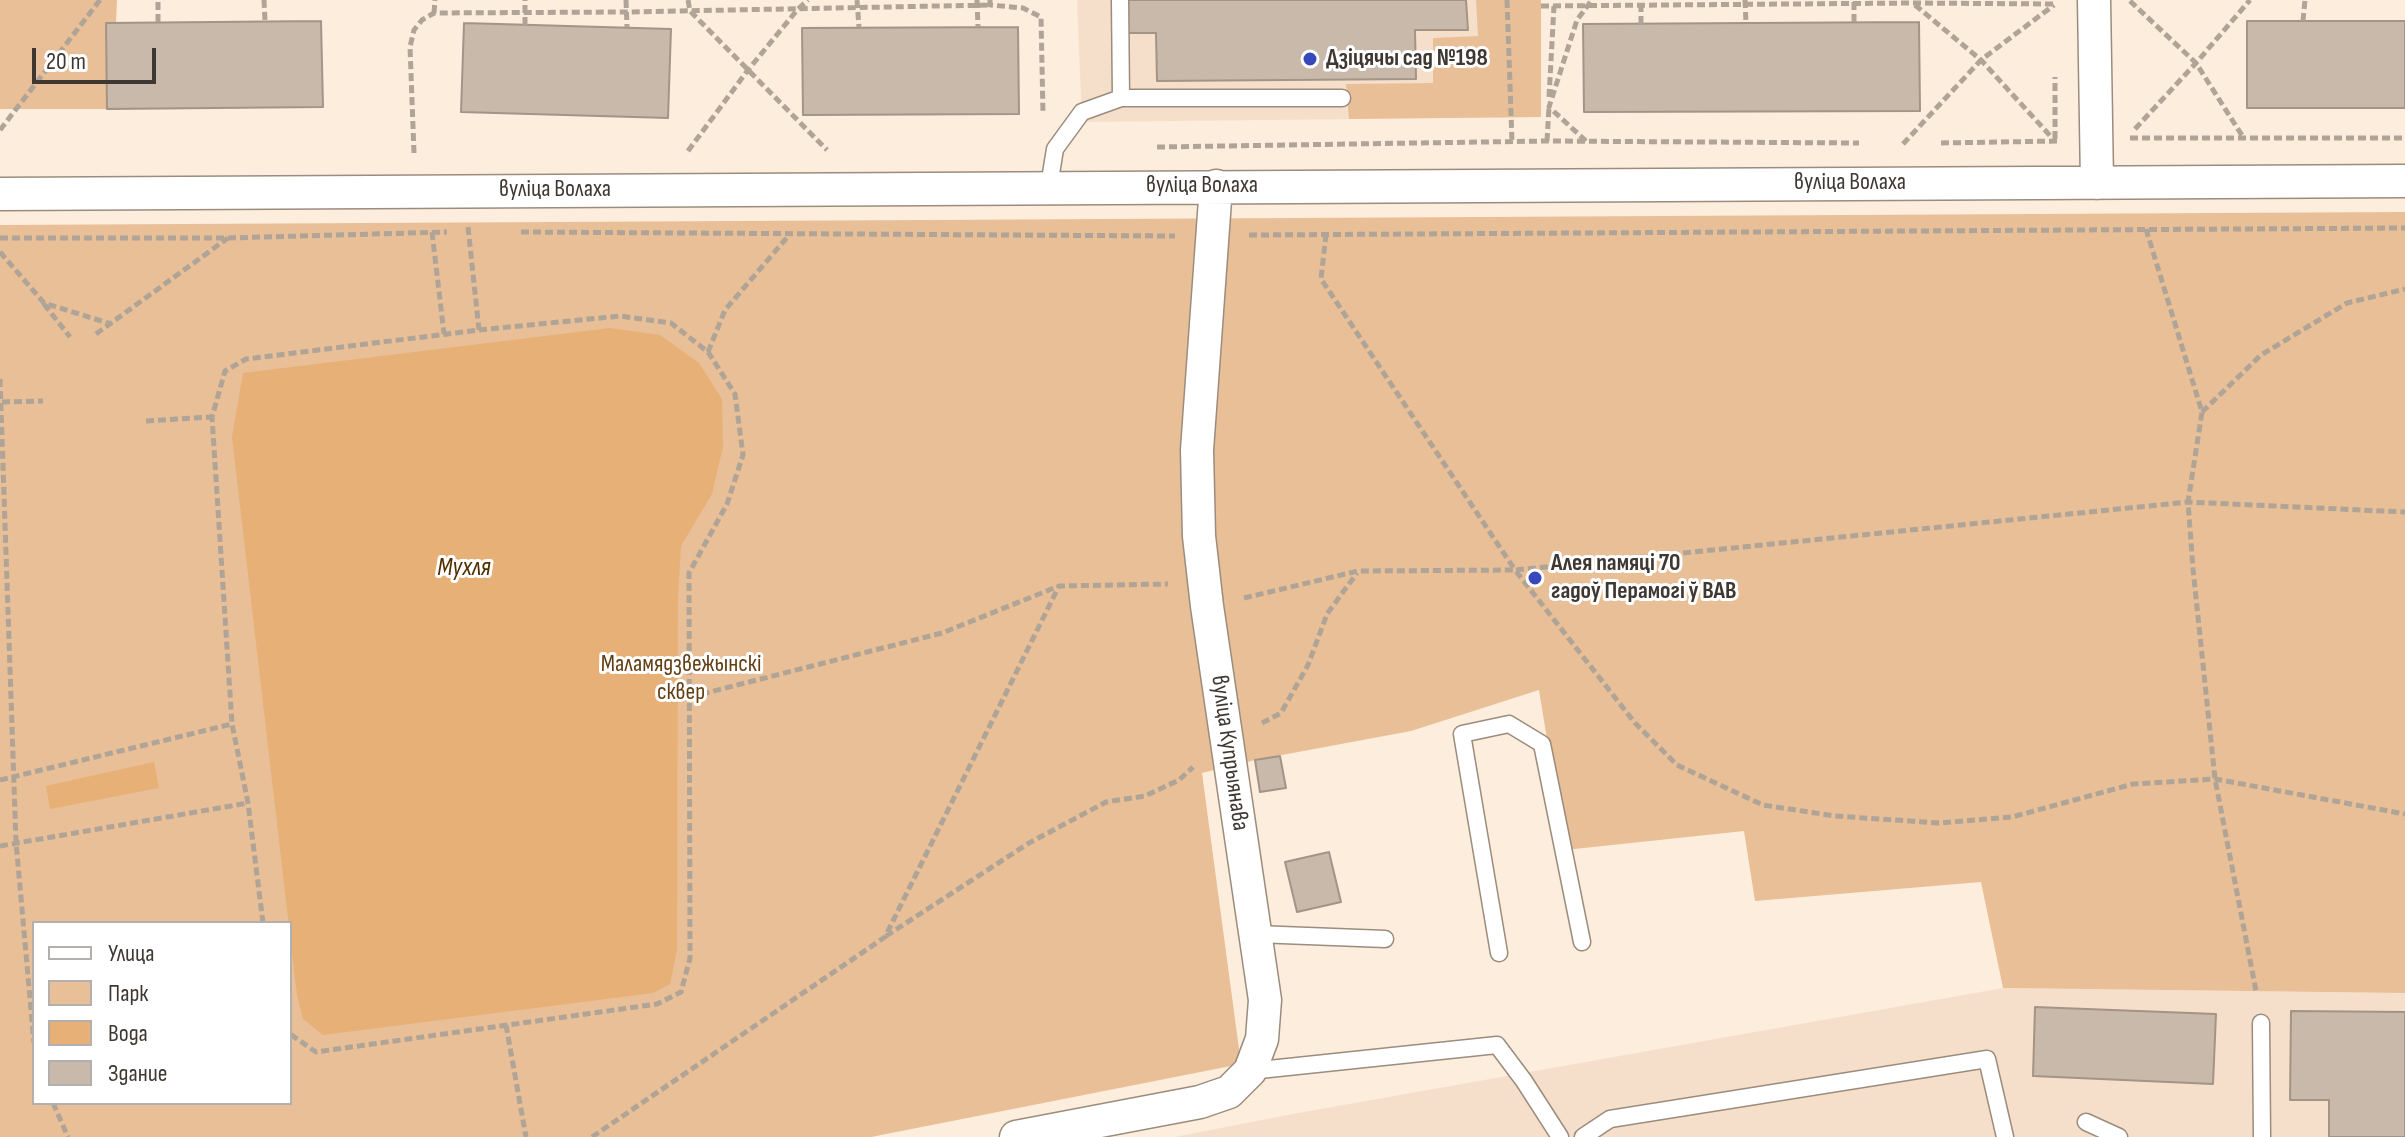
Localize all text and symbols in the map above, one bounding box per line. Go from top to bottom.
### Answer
scale bar [36,32,160,82]
place label: Дзіцячы сад №198 [1326,45,1488,73]
text: 20 m [46,47,86,76]
marker: Дзіцячы сад №198 [1301,50,1319,68]
street label: вуліца Волаха [1794,169,1906,197]
street label: вуліца Волаха [1146,172,1258,200]
street label: вуліца Волаха [499,176,611,204]
place label: Алея памяці 70 гадоў Перамогі ў ВАВ [1551,550,1736,606]
water label: Мухля [437,552,491,584]
marker: Алея памяці 70 гадоў Перамогі ў ВАВ [1526,569,1544,587]
park label: Маламядзвежынскі сквер [601,651,761,707]
street label: вуліца Купрыянава [1204,673,1254,833]
legend [32,921,292,1105]
text: Улица [108,939,154,968]
text: Парк [108,979,148,1008]
text: Вода [108,1019,148,1048]
text: Здание [108,1059,167,1088]

